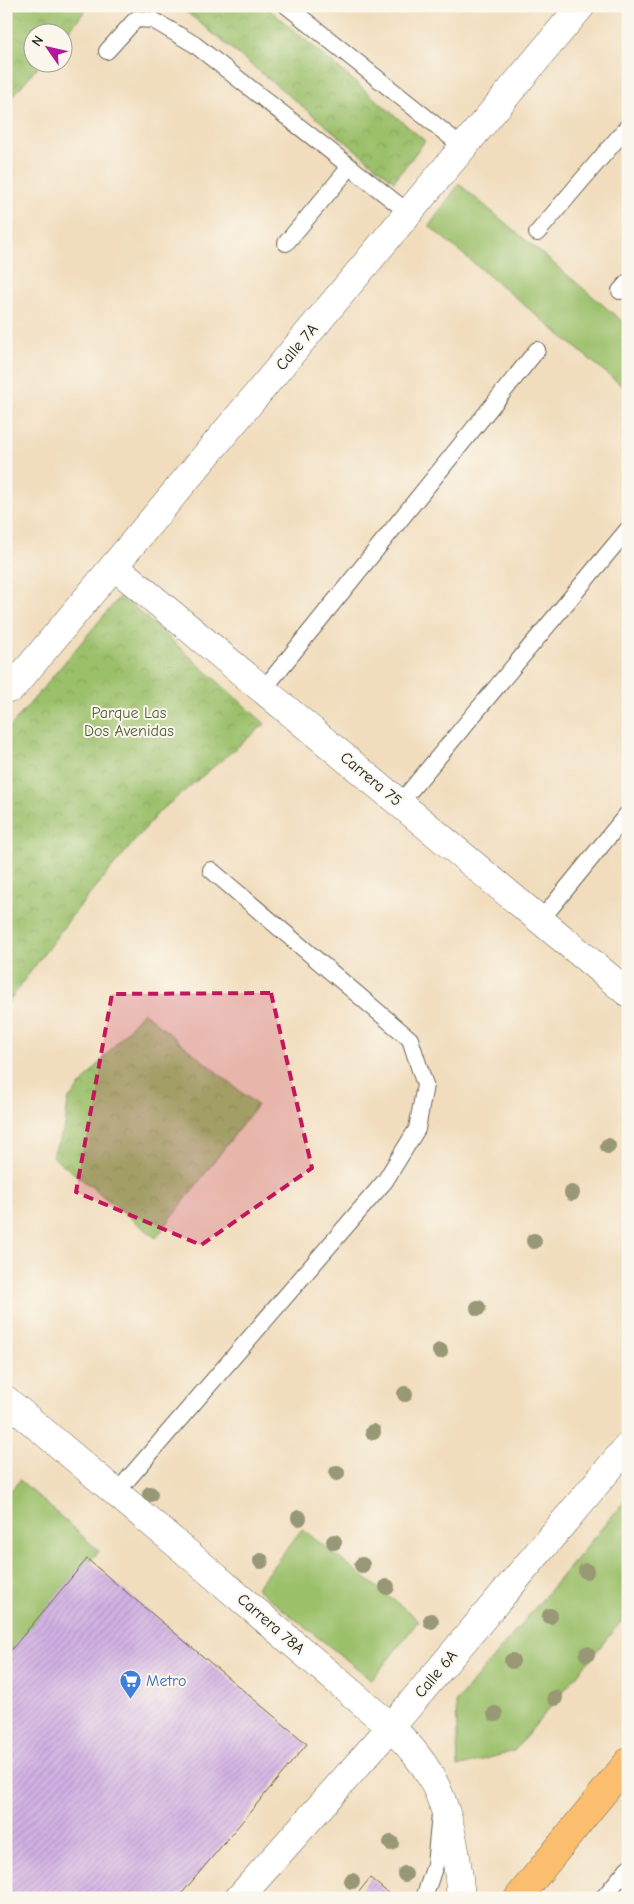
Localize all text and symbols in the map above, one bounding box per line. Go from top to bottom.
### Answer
north arrow [22,22,72,72]
text: N [28,32,47,50]
street label: Calle 7A [272,320,322,374]
park label: Parque Las Dos Avenidas [84,704,174,740]
street label: Carrera 75 [337,748,405,810]
street label: Carrera 78A [234,1590,308,1658]
street label: Calle 6A [411,1647,461,1701]
supermarket icon: Metro [118,1669,142,1700]
place label: Metro [146,1672,187,1690]

